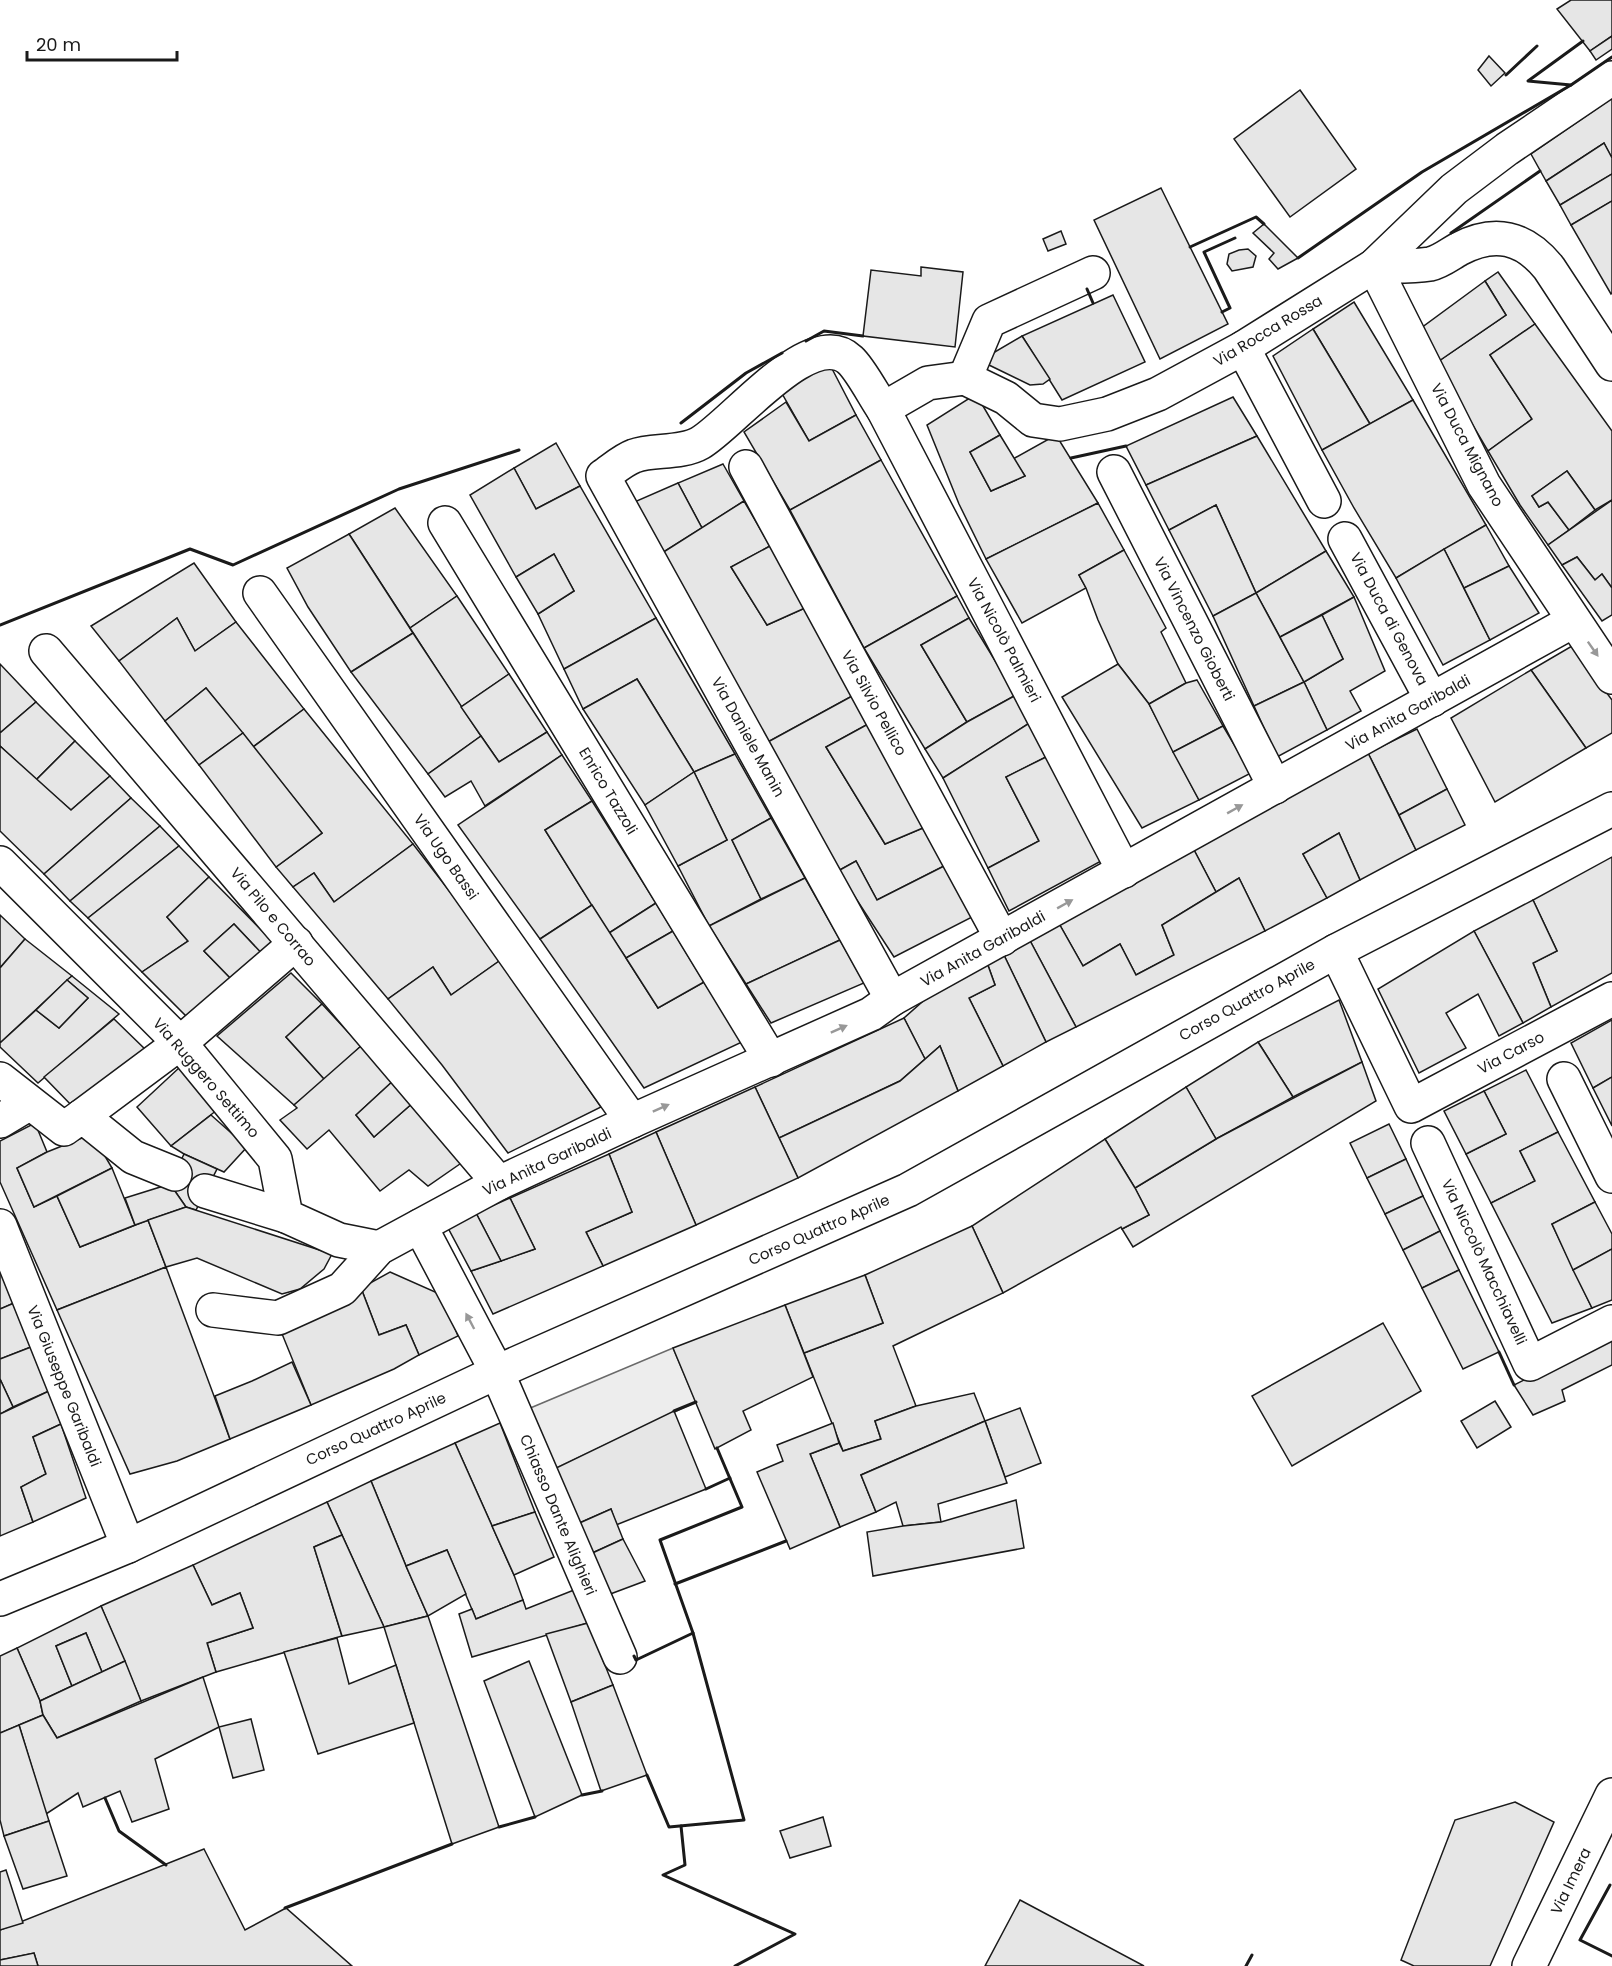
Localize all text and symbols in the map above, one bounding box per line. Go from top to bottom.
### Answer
scale bar [27,24,177,62]
text: 20 m [36,32,81,57]
street label: Via Rocca Rossa [1209,290,1326,371]
street label: Via Duca Mignano [1426,379,1509,510]
street label: Via Duca di Genova [1345,548,1433,689]
street label: Via Vincenzo Gioberti [1149,553,1240,704]
street label: Via Nicolò Palmieri [963,574,1046,706]
one-way arrow [1587,640,1599,656]
street label: Via Silvio Pellico [837,646,912,759]
street label: Via Anita Garibaldi [1341,669,1474,756]
street label: Via Daniele Manin [707,673,790,801]
street label: Enrico Tazzoli [574,743,643,838]
one-way arrow [1227,804,1244,814]
street label: Via Ugo Bassi [409,810,484,904]
street label: Via Pilo e Corrao [226,863,321,971]
one-way arrow [1057,899,1074,909]
street label: Via Anita Garibaldi [916,905,1049,992]
street label: Corso Quattro Aprile [1175,953,1319,1046]
street label: Via Ruggero Settimo [148,1013,265,1142]
one-way arrow [831,1024,849,1034]
street label: Via Carso [1474,1026,1548,1079]
one-way arrow [653,1103,671,1113]
street label: Via Anita Garibaldi [479,1122,615,1201]
street label: Via Niccolò Macchiavelli [1437,1175,1532,1348]
street label: Corso Quattro Aprile [745,1189,893,1270]
street label: Via Giuseppe Garibaldi [22,1302,107,1470]
one-way arrow [465,1312,475,1329]
street label: Corso Quattro Aprile [302,1387,449,1470]
street label: Chiasso Dante Alighieri [515,1431,602,1598]
street label: Via Imera [1545,1844,1596,1918]

